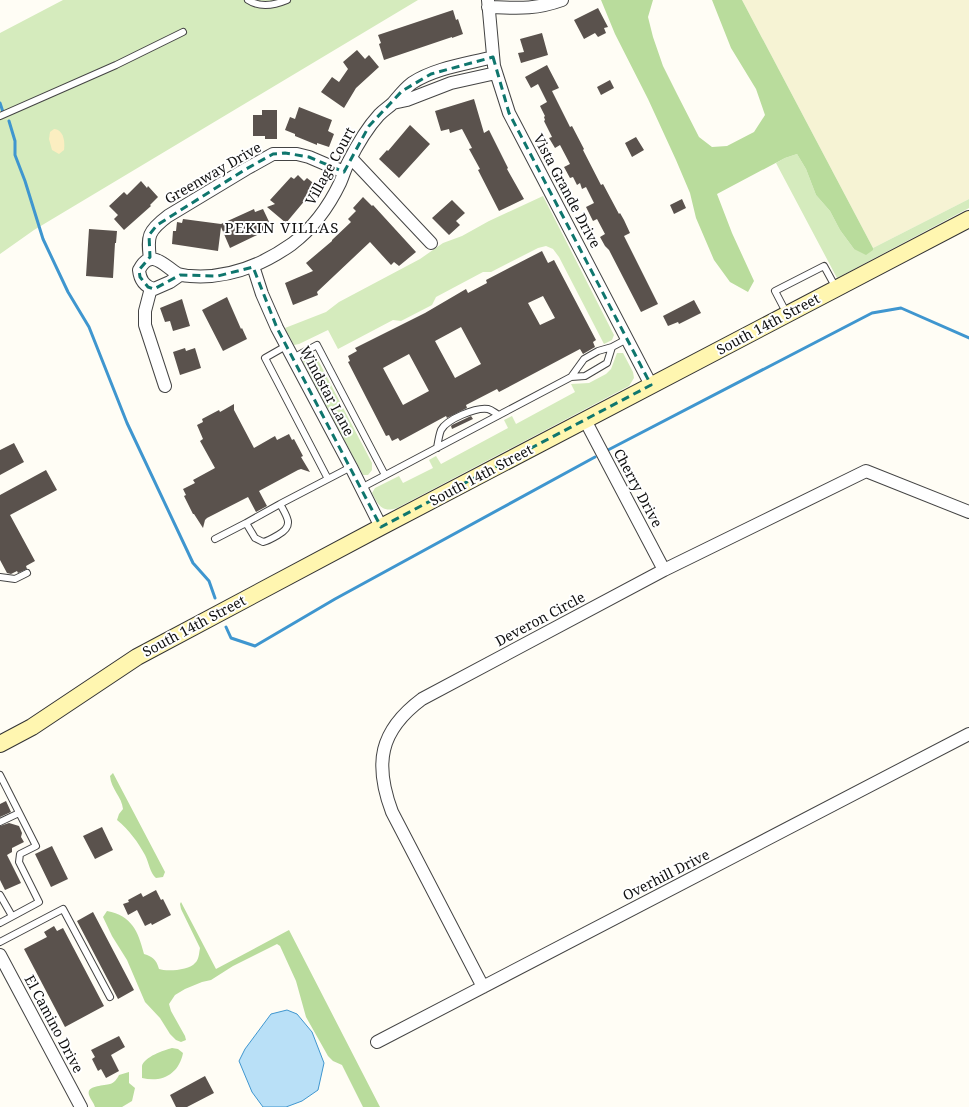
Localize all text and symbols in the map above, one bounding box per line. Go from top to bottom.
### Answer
street label: Village Court [300,123,359,208]
street label: Vista Grande Drive [529,130,606,251]
street label: Greenway Drive [161,137,265,208]
district label: PEKIN VILLAS [225,217,339,237]
street label: South 14th Street [713,288,823,359]
street label: Windstar Lane [296,342,359,439]
street label: South 14th Street [426,439,536,510]
street label: Cherry Drive [610,445,667,530]
street label: Deveron Circle [492,587,588,650]
street label: South 14th Street [139,590,249,661]
street label: Overhill Drive [619,844,712,905]
street label: El Camino Drive [21,971,88,1076]

